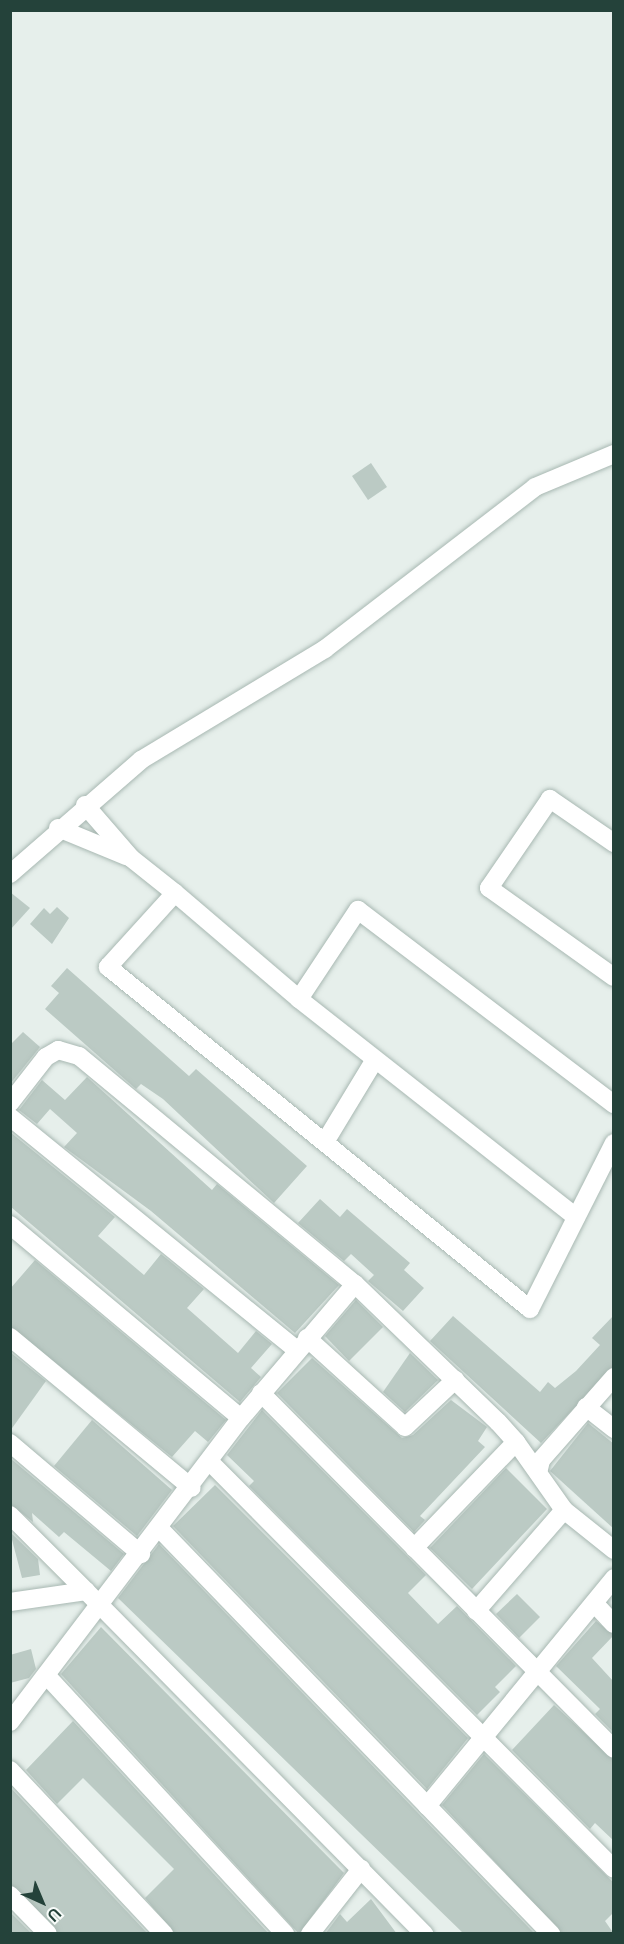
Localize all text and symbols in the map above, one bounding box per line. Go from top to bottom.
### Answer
north arrow [12,1872,72,1932]
text: U [44,1904,66,1926]

